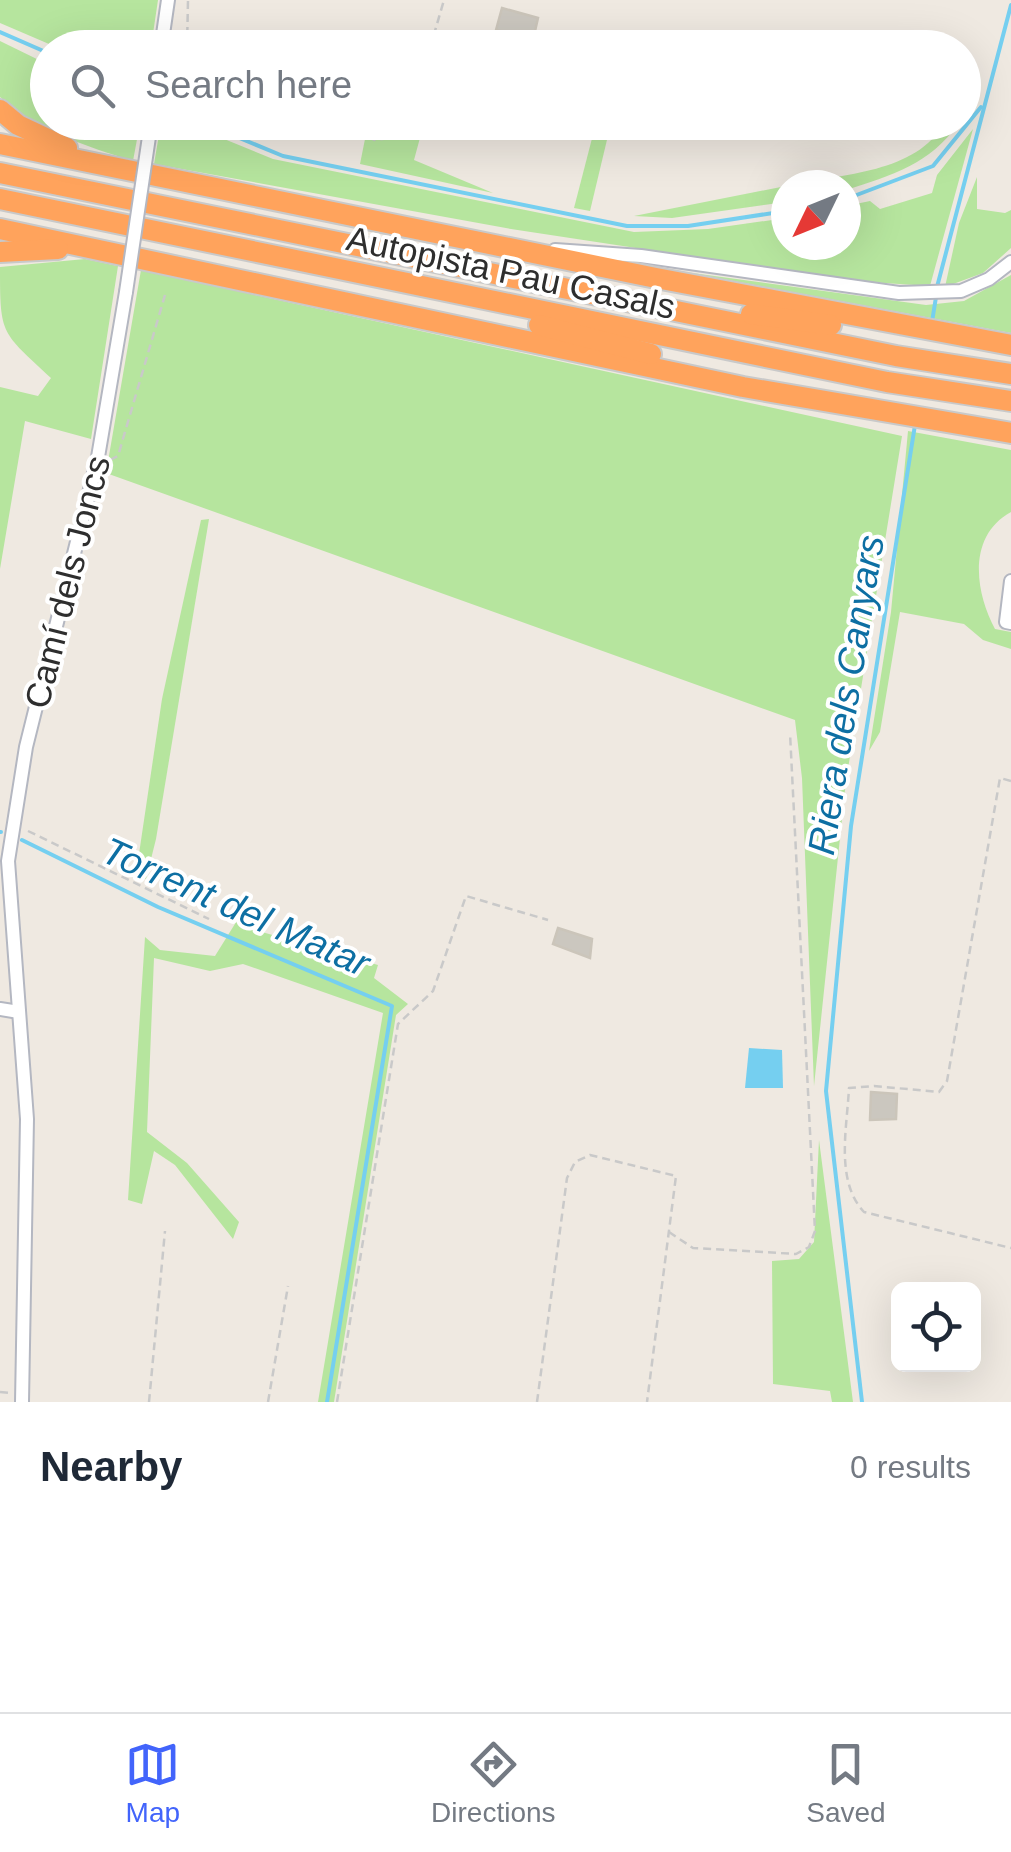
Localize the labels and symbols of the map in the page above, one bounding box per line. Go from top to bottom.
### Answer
north arrow [771,170,861,260]
street label: Autopista Pau Casals [343,218,679,326]
street label: Camí dels Joncs [17,452,117,712]
water label: Riera dels Canyars [800,532,892,858]
water label: Torrent del Matar [96,829,377,985]

